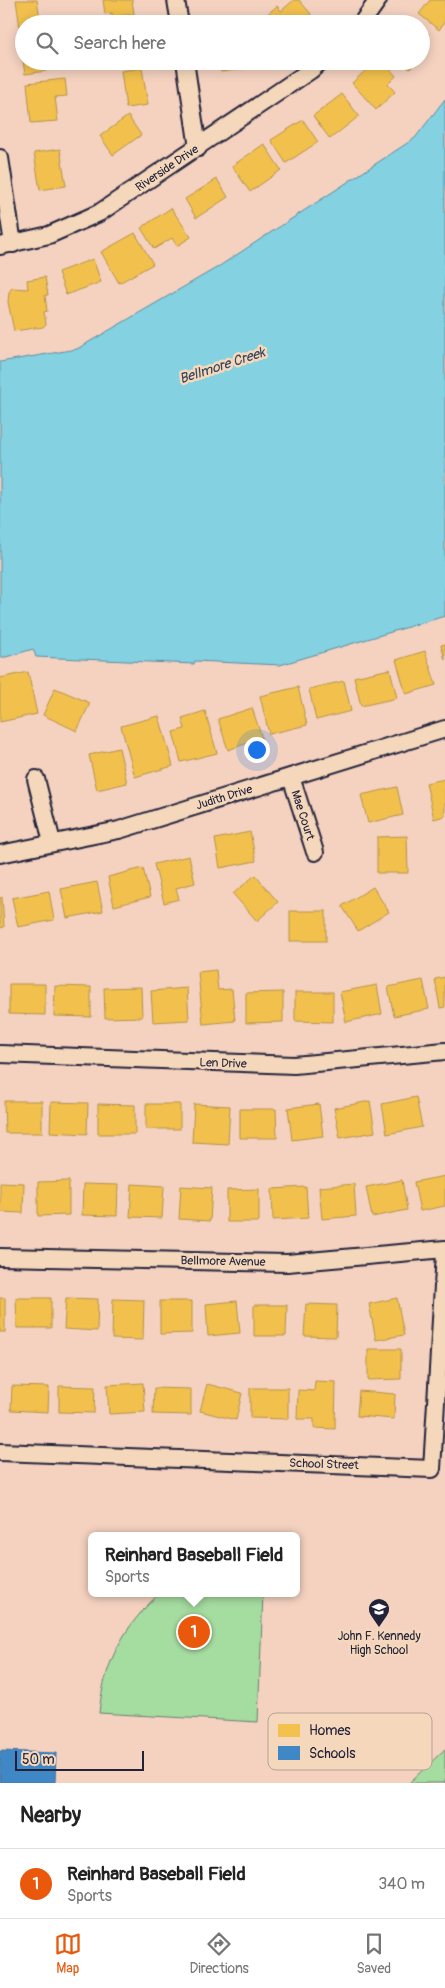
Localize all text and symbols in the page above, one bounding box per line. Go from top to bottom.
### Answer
search box [15,15,430,70]
icon: search [33,29,61,57]
text: Search here [73,31,166,55]
street label: Riverside Drive [133,142,202,195]
water label: Bellmore Creek [177,343,268,387]
your location [244,737,270,763]
street label: Judith Drive [194,782,254,813]
street label: Mae Court [287,788,318,842]
street label: Len Drive [199,1055,247,1072]
street label: Bellmore Avenue [180,1253,266,1270]
street label: School Street [289,1456,359,1473]
popup [88,1532,300,1597]
text: Reinhard Baseball Field [105,1543,283,1567]
text: Sports [105,1567,149,1587]
school or university icon: John F. Kennedy High School [367,1597,391,1628]
pin: 1 [178,1613,210,1651]
place label: John F. Kennedy High School [337,1629,421,1658]
legend [268,1713,432,1770]
text: Homes [309,1722,351,1739]
text: Schools [309,1745,356,1762]
scale bar [15,1748,144,1771]
text: 50 m [22,1751,55,1768]
text: Nearby [20,1802,81,1829]
text: Reinhard Baseball Field [67,1862,246,1886]
text: 1 [33,1874,39,1894]
text: 340 m [378,1874,425,1894]
text: Sports [67,1886,112,1906]
tab: Map [54,1930,82,1977]
tab: Directions [189,1930,249,1977]
tab: Saved [356,1930,391,1977]

